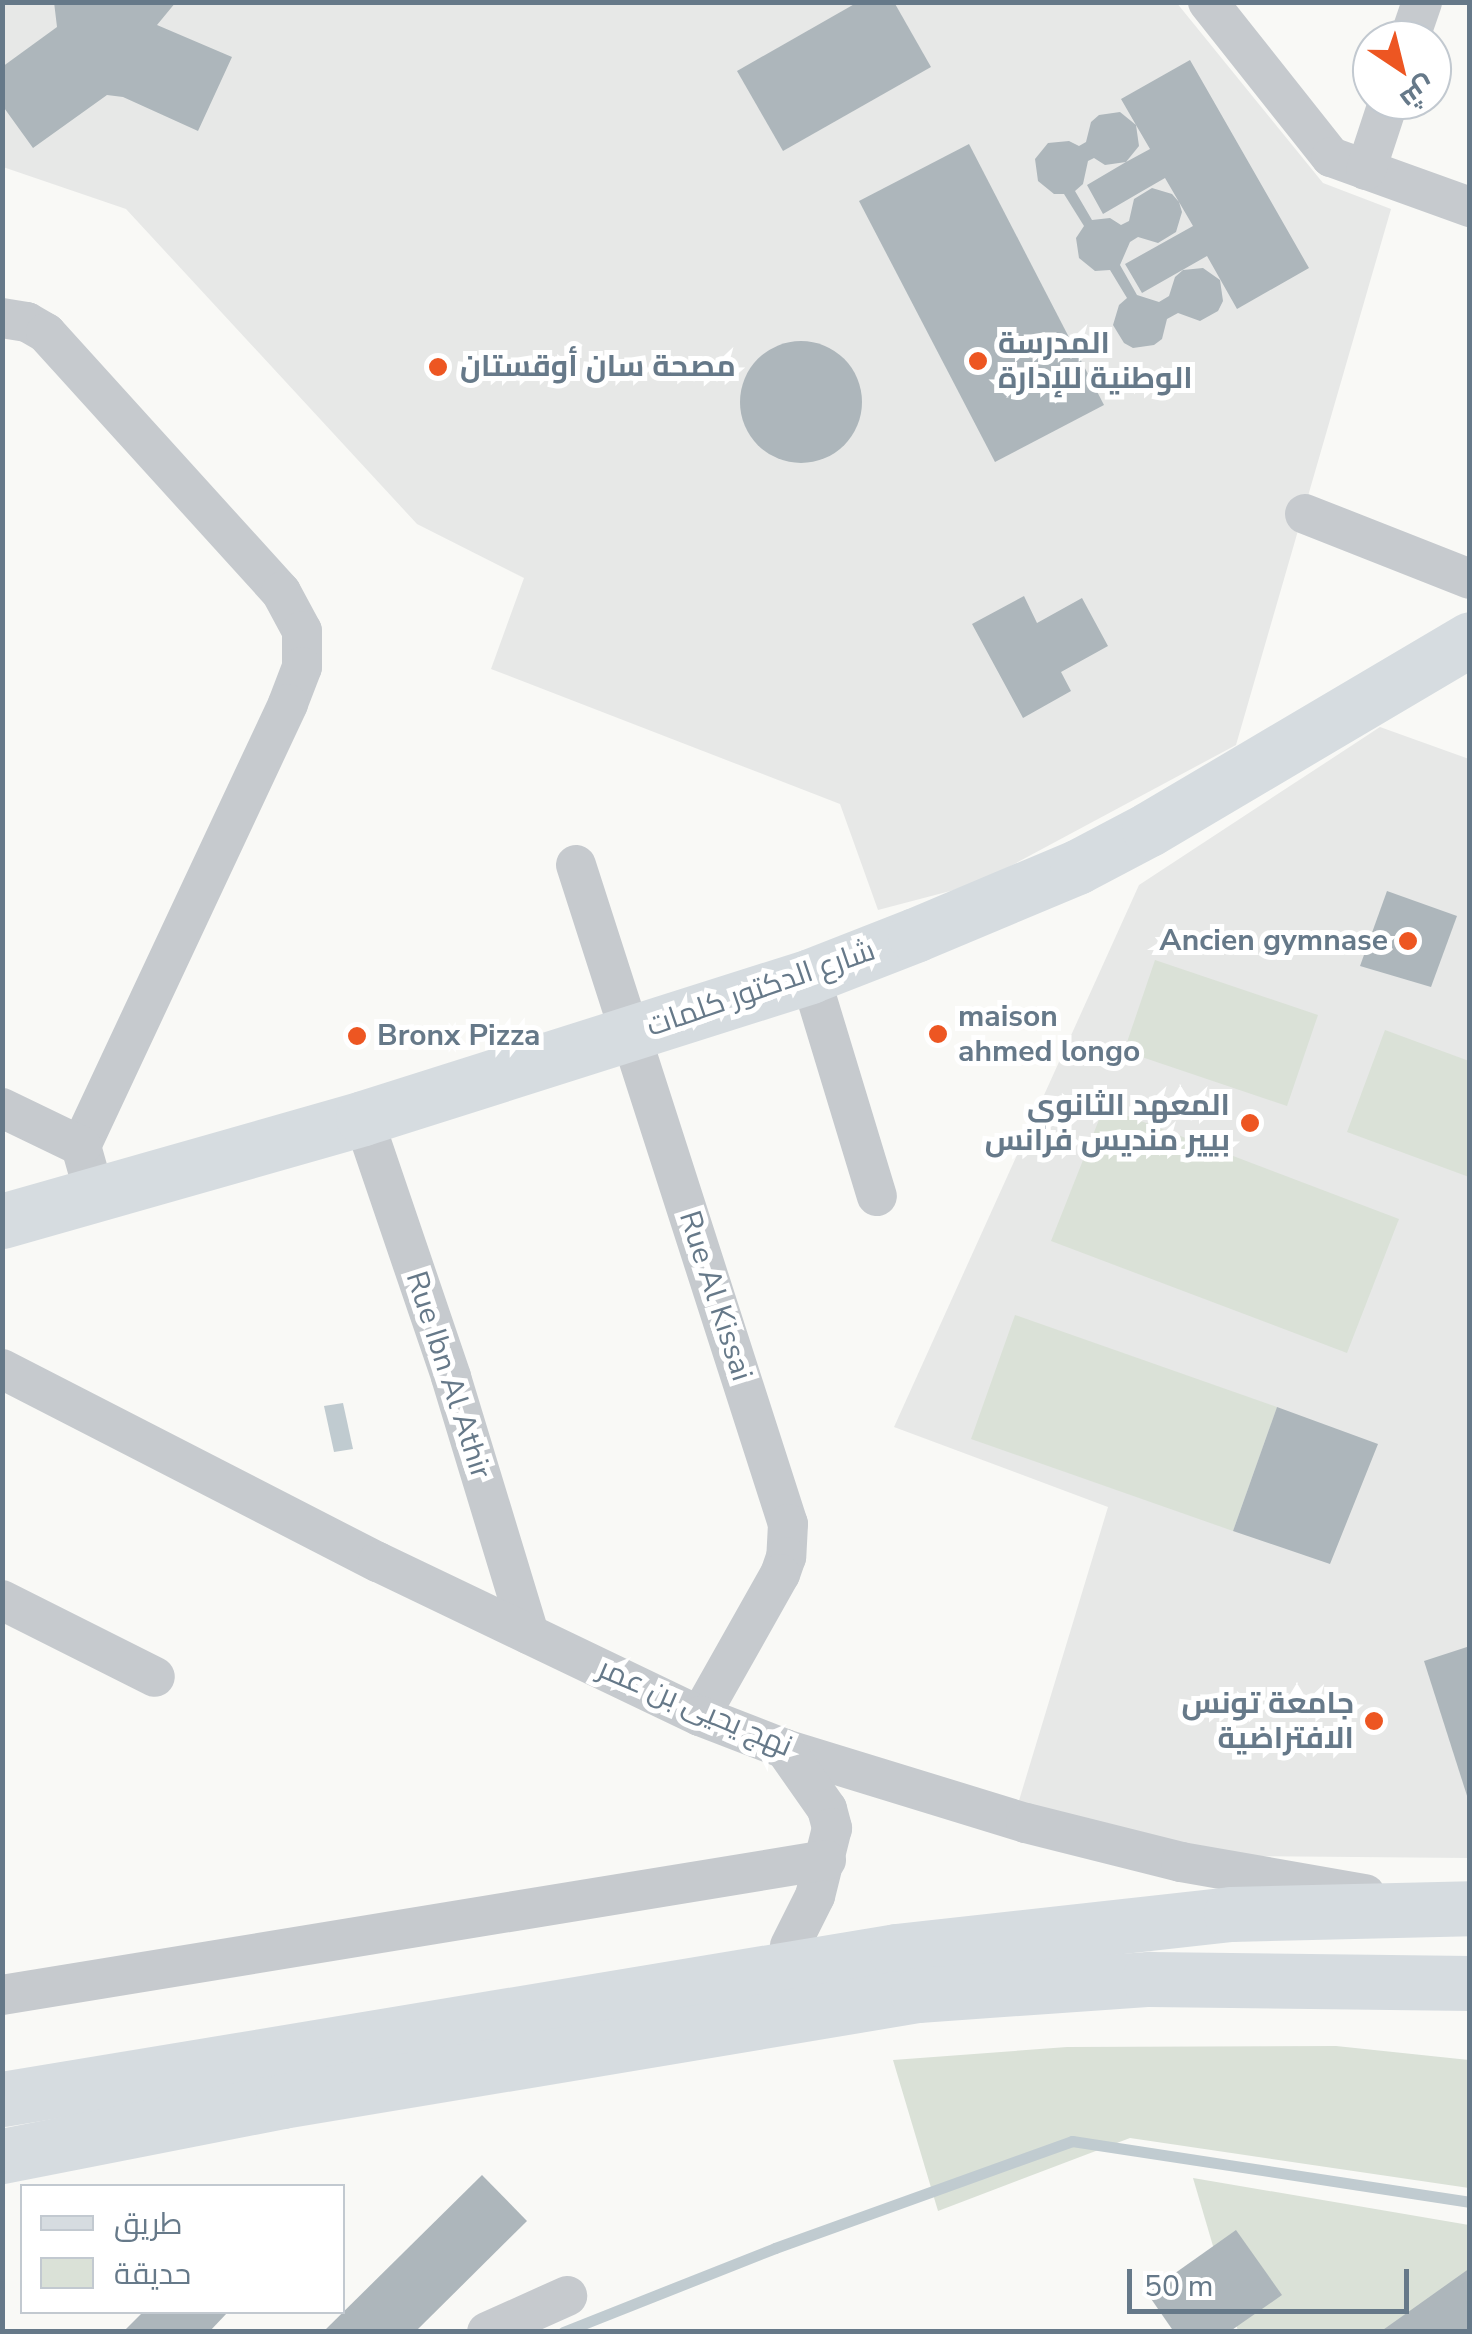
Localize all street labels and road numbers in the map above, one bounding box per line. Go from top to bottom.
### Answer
street label: شارع الدكتور كلمات [642,933,880,1045]
street label: Rue Al Kissai [671,1207,759,1385]
street label: Rue Ibn Al Athir [398,1267,498,1483]
street label: نهج يحيى بن عمر [593,1651,797,1765]

